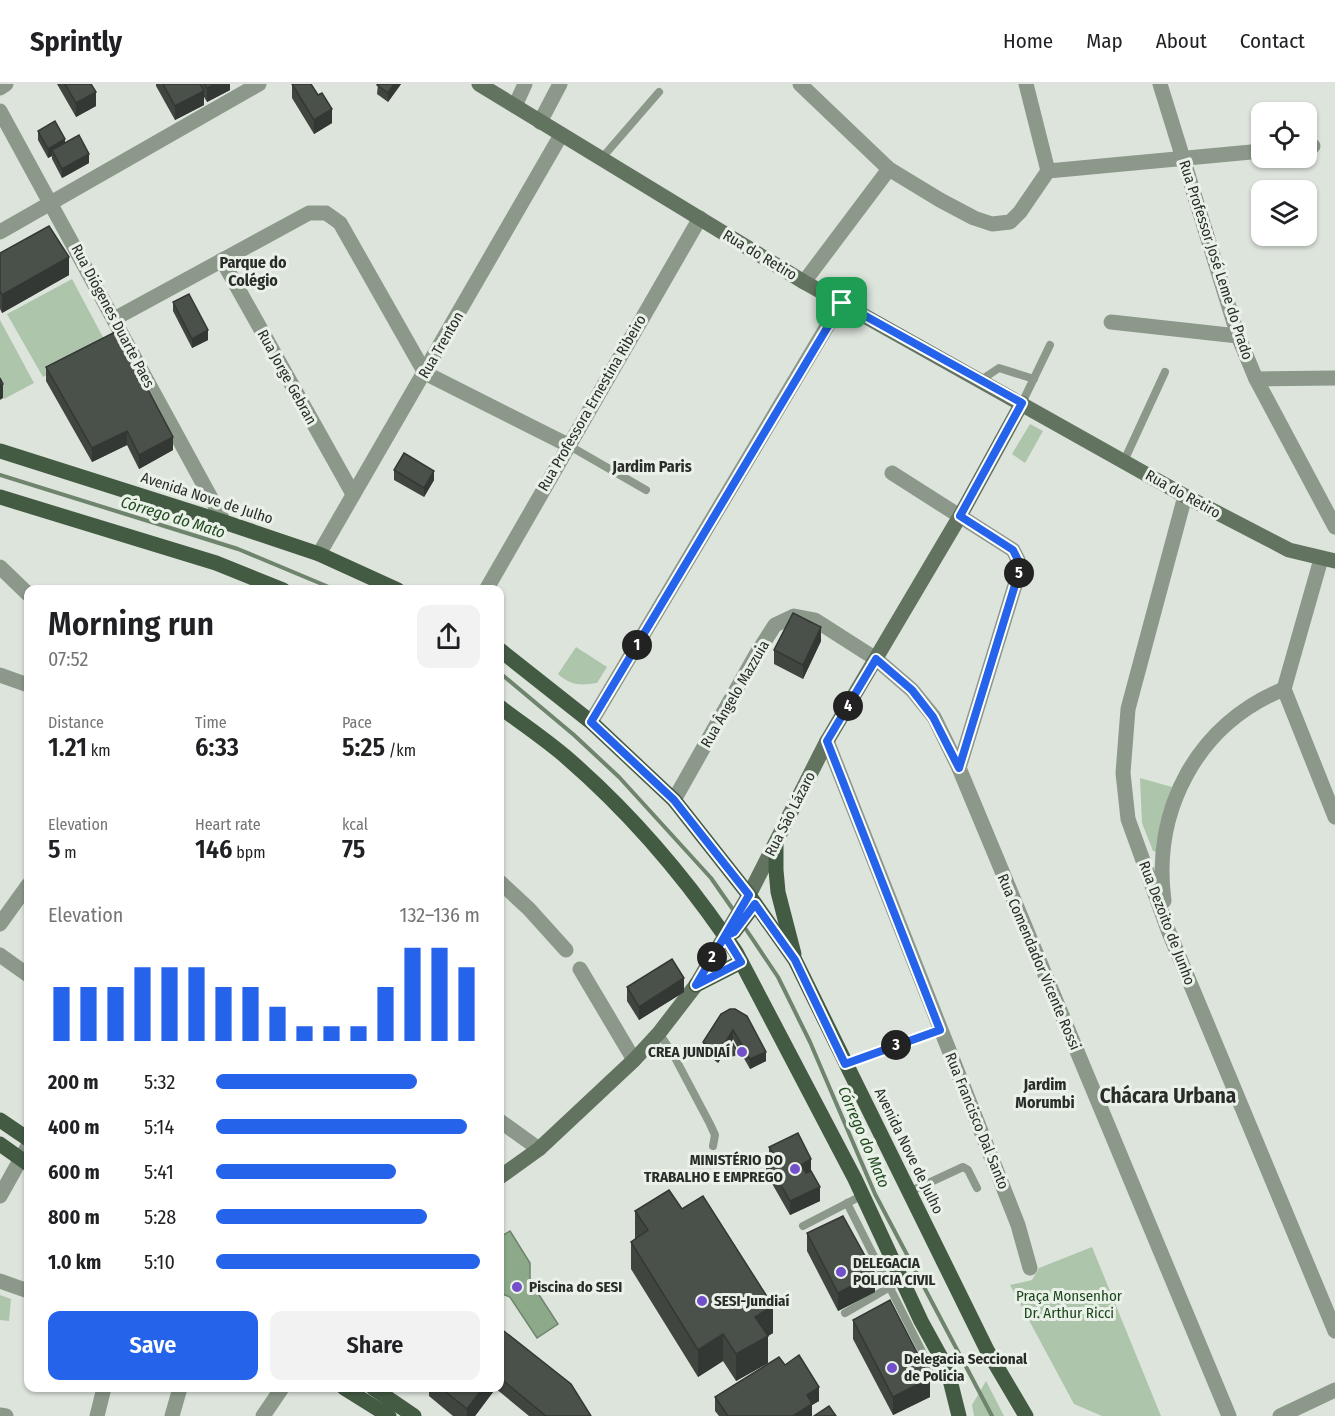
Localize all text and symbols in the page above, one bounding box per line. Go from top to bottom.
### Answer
text: Sprintly [30,25,122,58]
text: Home [1003,28,1053,54]
text: Map [1086,28,1123,54]
text: About [1156,28,1207,54]
text: Contact [1240,28,1305,54]
map controls [1251,102,1317,246]
button: locate [1251,102,1317,168]
street label: Rua Professor José Leme do Prado [1175,158,1257,362]
button: layers [1251,180,1317,246]
street label: Rua do Retiro [720,226,800,284]
street label: Rua Diógenes Duarte Paes [68,241,158,391]
district label: Parque do Colégio [219,253,287,290]
pin [816,277,867,328]
icon: arrive [825,286,858,319]
street label: Rua Trenton [415,308,467,382]
street label: Rua Professora Ernestina Ribeiro [534,312,650,494]
street label: Rua Jorge Gebran [254,326,320,428]
district label: Jardim Paris [611,457,692,476]
street label: Rua do Retiro [1142,466,1224,522]
street label: Avenida Nove de Julho [139,468,275,528]
water label: Córrego do Mato [118,492,228,542]
pin: 5 [1004,558,1034,588]
text: 5 [1015,563,1023,582]
text: Morning run [48,604,214,644]
button: share [417,605,480,668]
pin: 1 [622,630,652,660]
text: 1 [634,635,640,654]
street label: Rua Ângelo Mazzuia [697,637,773,751]
text: 07:52 [48,647,88,671]
pin: 4 [833,691,863,721]
text: 4 [844,696,852,715]
text: Distance [48,713,104,732]
text: Time [195,713,227,732]
text: Pace [342,713,372,732]
text: 1.21 [48,732,87,763]
text: 6:33 [195,732,239,763]
text: 5:25 [342,732,385,763]
text: km [87,741,111,760]
text: /km [385,741,416,760]
street label: Rua São Lázaro [761,768,819,859]
text: Elevation [48,815,108,834]
text: Heart rate [195,815,261,834]
text: kcal [342,815,368,834]
text: 5 [48,834,61,865]
text: 146 [195,834,232,865]
text: 75 [342,834,365,865]
text: m [61,843,77,862]
text: bpm [232,843,266,862]
street label: Rua Dezoito de Junho [1135,859,1199,988]
street label: Rua Comendador Vicente Rossi [994,871,1084,1053]
text: Elevation [48,903,123,927]
text: 132–136 m [400,903,480,927]
pin: 2 [697,942,727,972]
text: 2 [708,947,716,966]
pin: 3 [881,1030,911,1060]
text: 3 [892,1035,900,1054]
place label: CREA JUNDIAÍ [648,1043,730,1061]
marker: CREA JUNDIAÍ [735,1045,749,1059]
street label: Rua Francisco Dal Santo [941,1050,1013,1192]
text: 200 m [48,1070,99,1094]
text: 5:32 [144,1070,175,1094]
district label: Jardim Morumbi [1015,1075,1075,1112]
water label: Córrego do Mato [834,1083,894,1191]
district label: Chácara Urbana [1100,1083,1236,1109]
street label: Avenida Nove de Julho [871,1085,947,1217]
text: 400 m [48,1115,100,1139]
text: 5:14 [144,1115,174,1139]
place label: MINISTÉRIO DO TRABALHO E EMPREGO [644,1151,783,1186]
text: 600 m [48,1160,100,1184]
text: 5:41 [144,1160,174,1184]
marker: MINISTÉRIO DO TRABALHO E EMPREGO [788,1162,802,1176]
text: 800 m [48,1205,100,1229]
text: 5:28 [144,1205,176,1229]
text: 1.0 km [48,1250,101,1274]
text: 5:10 [144,1250,175,1274]
place label: DELEGACIA POLICIA CIVIL [853,1254,936,1289]
marker: DELEGACIA POLICIA CIVIL [834,1265,848,1279]
place label: Piscina do SESI [529,1278,622,1296]
marker: Piscina do SESI [510,1280,524,1294]
park label: Praça Monsenhor Dr. Arthur Ricci [1016,1287,1123,1322]
place label: SESI-Jundiaí [714,1292,790,1310]
marker: SESI-Jundiaí [695,1294,709,1308]
button: Save [48,1311,258,1380]
button: Share [270,1311,480,1380]
place label: Delegacia Seccional de Policia [904,1350,1028,1385]
marker: Delegacia Seccional de Policia [885,1361,899,1375]

